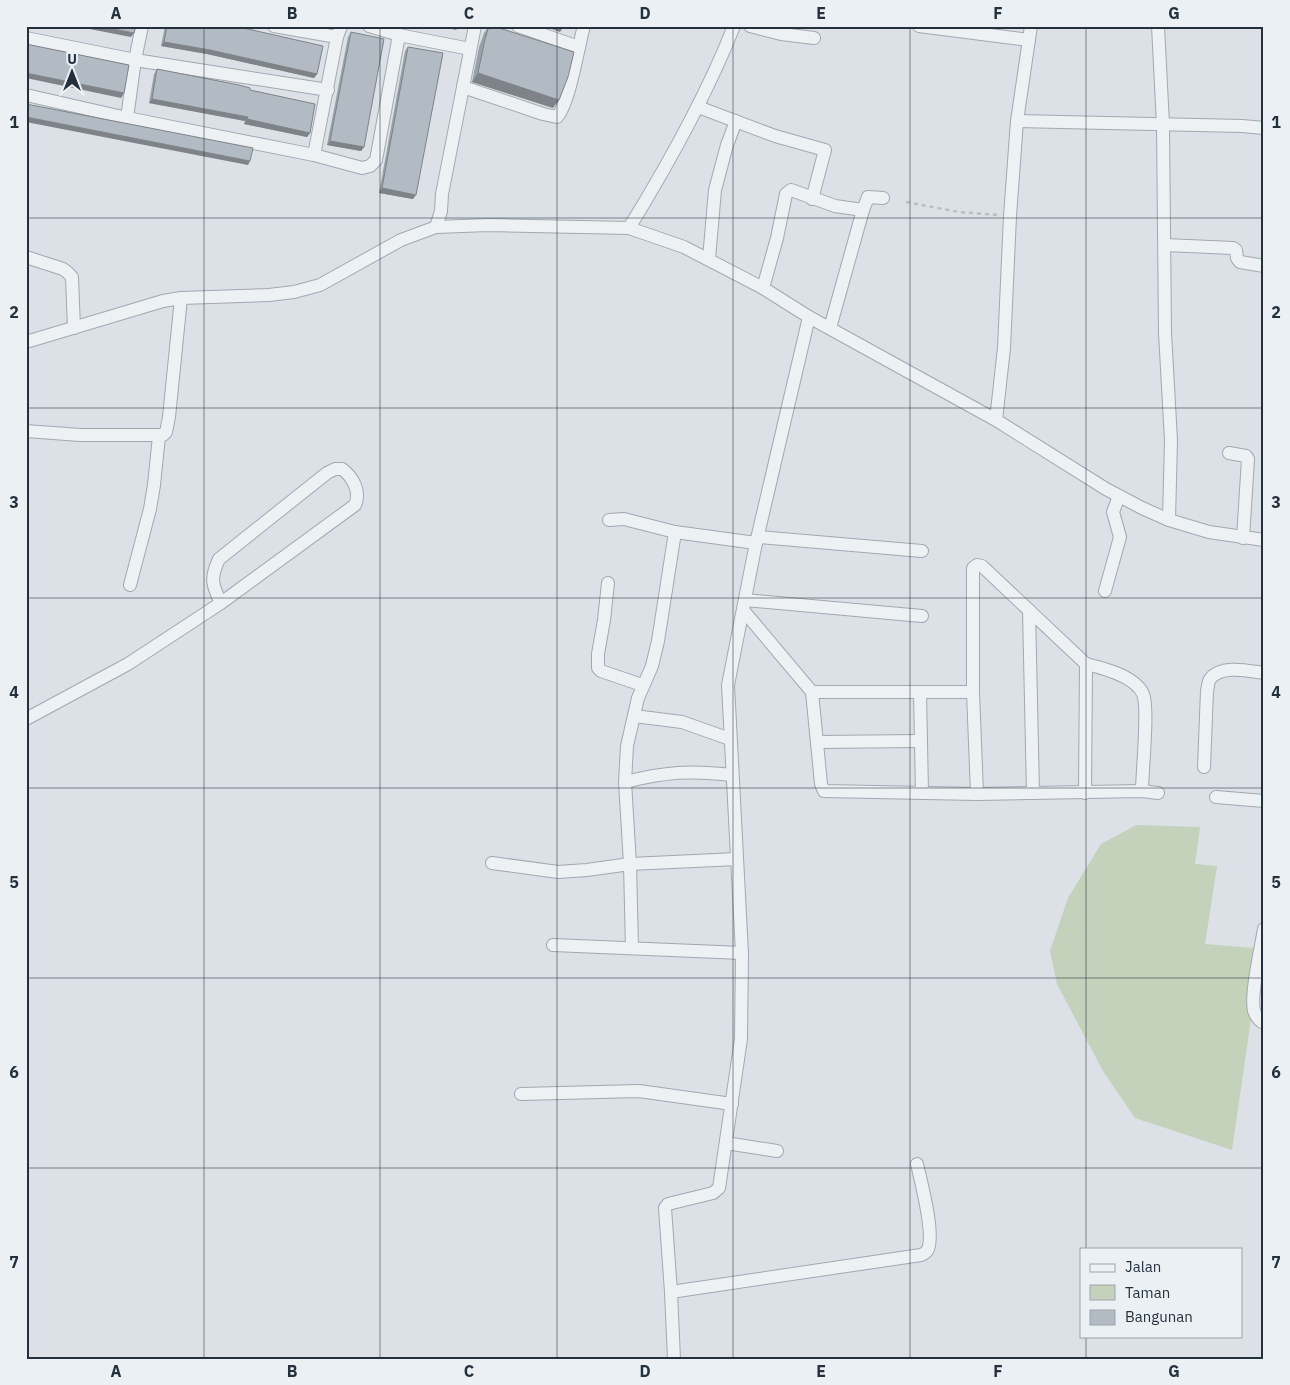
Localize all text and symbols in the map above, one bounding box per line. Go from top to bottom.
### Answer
text: A [111,3,122,23]
text: B [287,3,298,23]
text: C [464,3,474,23]
text: D [639,3,651,23]
text: E [816,3,826,23]
text: F [993,3,1003,23]
text: G [1168,3,1180,23]
north arrow [48,48,98,98]
text: U [67,50,77,68]
text: 1 [9,112,19,132]
text: 1 [1271,112,1281,132]
text: 2 [9,302,19,322]
text: 2 [1271,302,1281,322]
text: 3 [9,492,19,512]
text: 3 [1271,492,1281,512]
text: 4 [9,682,19,702]
text: 4 [1271,682,1281,702]
text: 5 [9,872,19,892]
text: 5 [1271,872,1281,892]
text: 6 [9,1062,19,1082]
text: 6 [1271,1062,1281,1082]
legend [1080,1248,1242,1338]
text: 7 [9,1252,19,1272]
text: 7 [1271,1252,1281,1272]
text: Jalan [1125,1257,1161,1276]
text: Taman [1125,1283,1170,1302]
text: Bangunan [1125,1307,1193,1326]
text: A [111,1361,122,1381]
text: B [287,1361,298,1381]
text: C [464,1361,474,1381]
text: D [639,1361,651,1381]
text: E [816,1361,826,1381]
text: F [993,1361,1003,1381]
text: G [1168,1361,1180,1381]

